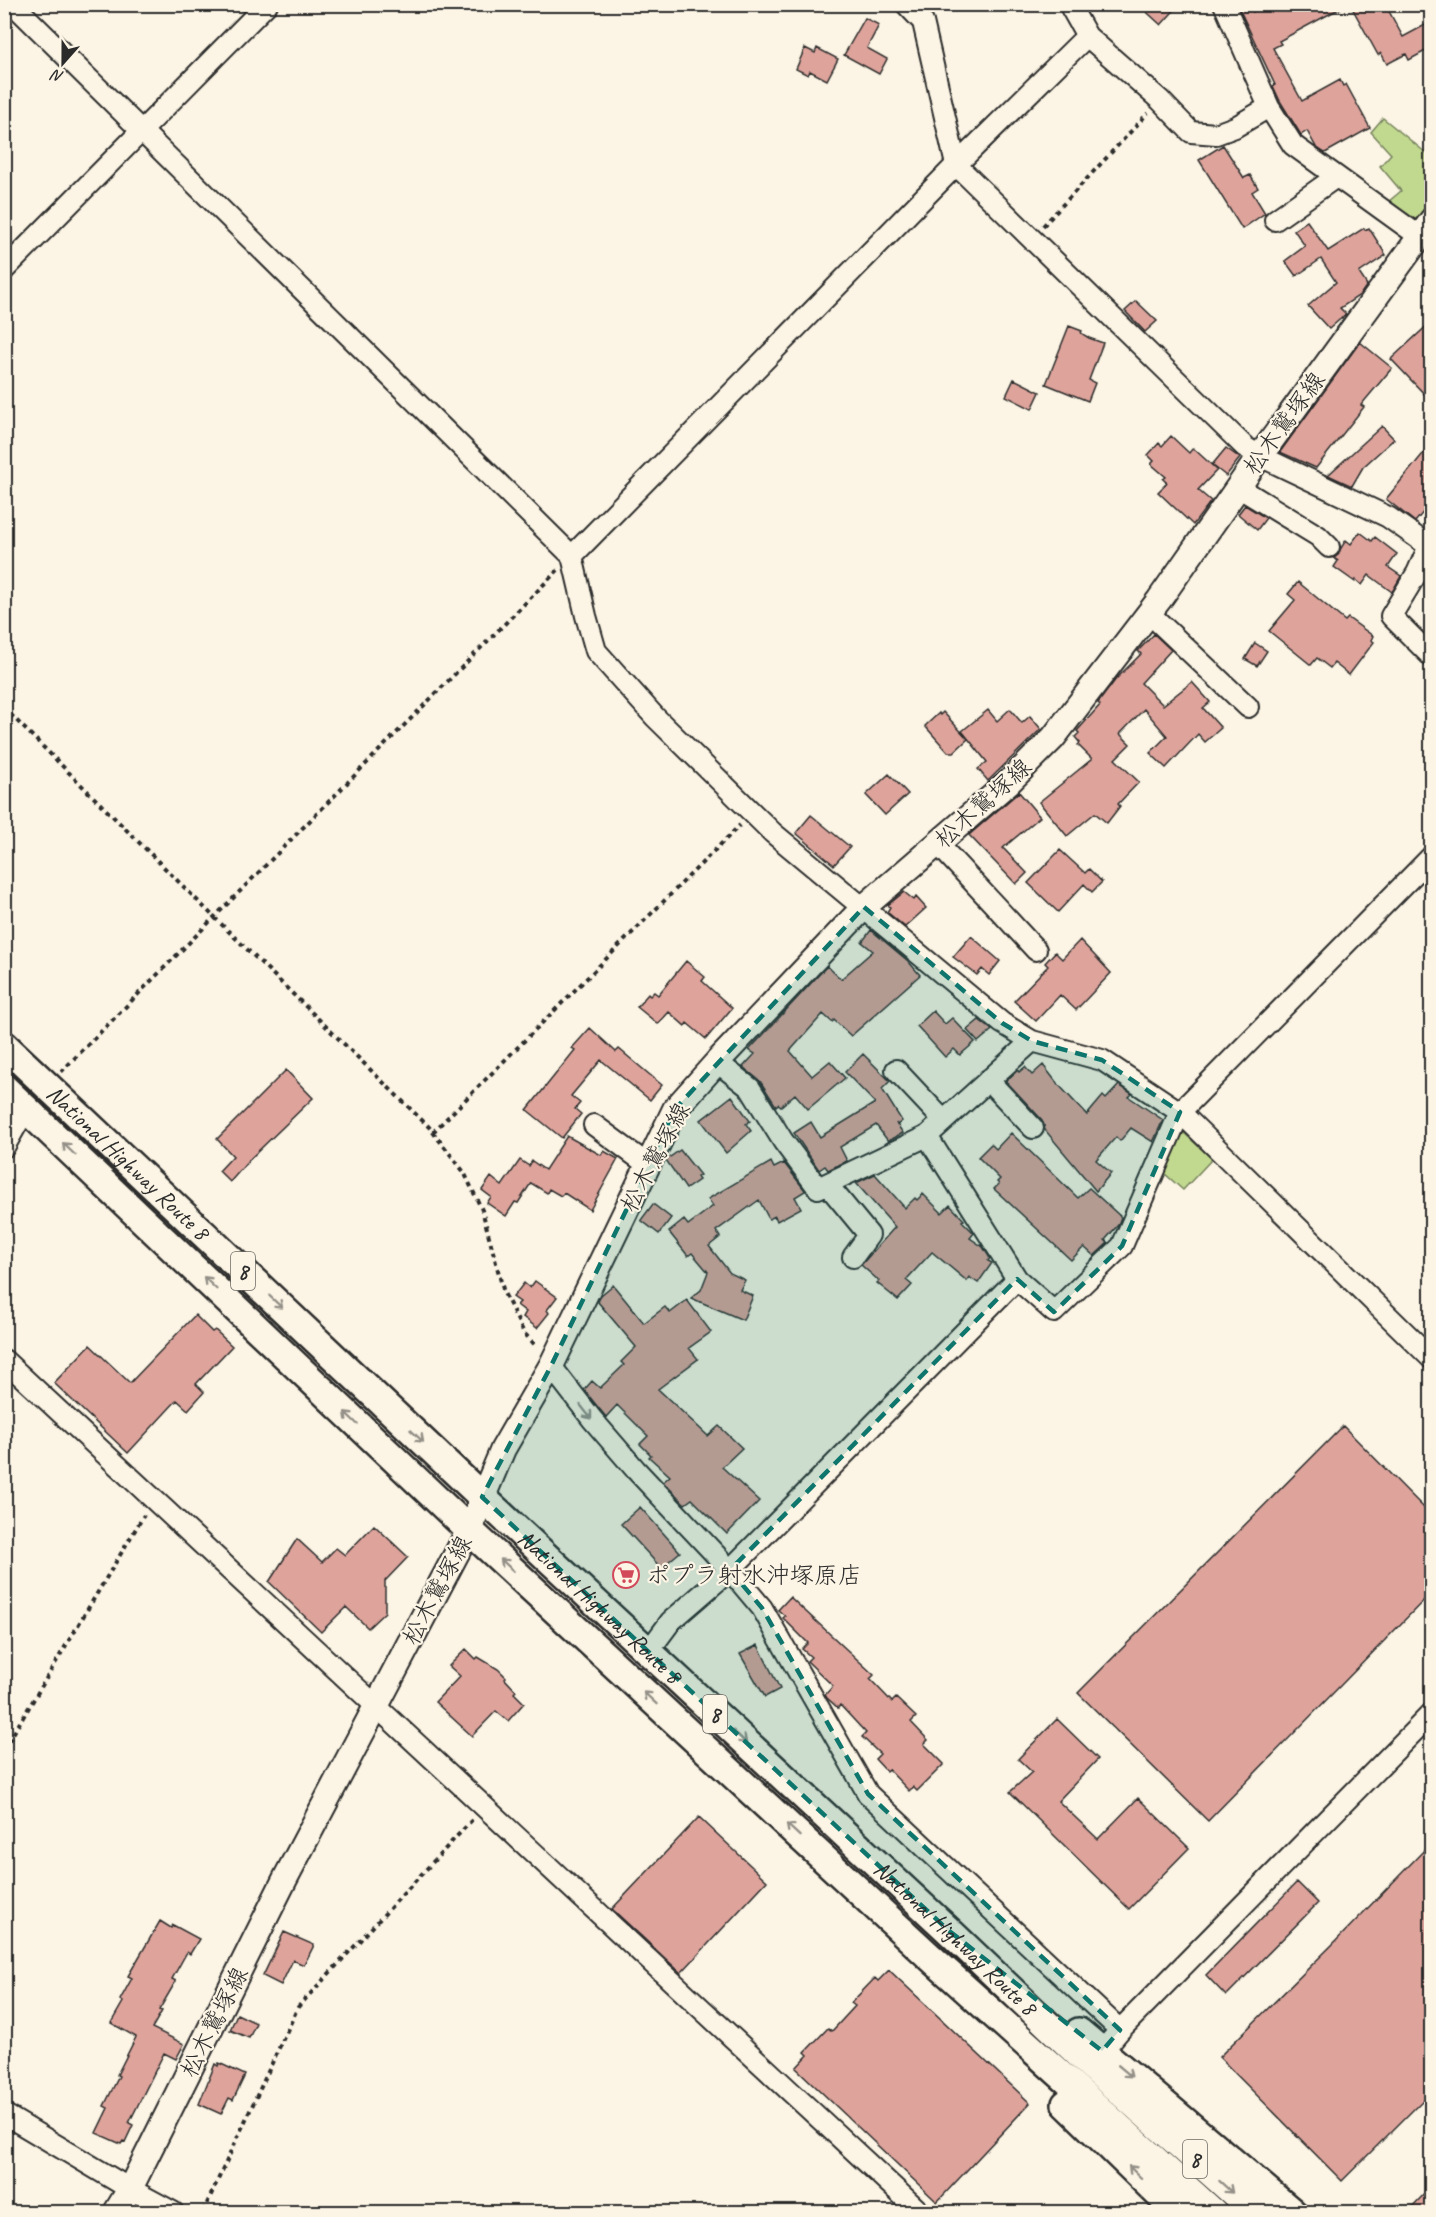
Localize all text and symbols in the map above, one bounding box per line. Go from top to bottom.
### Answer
north arrow [33,33,93,93]
text: N [47,64,66,87]
street label: 松木鷲塚線 [1237,366,1331,480]
street label: 松木鷲塚線 [928,752,1038,854]
street label: National Highway Route 8 [41,1078,218,1248]
street label: 松木鷲塚線 [614,1097,696,1217]
one-way arrow [61,1141,76,1156]
road number: 8 [231,1252,255,1290]
one-way arrow [202,1276,217,1290]
one-way arrow [268,1295,283,1309]
one-way arrow [580,1404,593,1420]
one-way arrow [344,1411,359,1425]
one-way arrow [410,1429,425,1443]
street label: National Highway Route 8 [512,1523,690,1692]
street label: 松木鷲塚線 [396,1530,478,1650]
one-way arrow [500,1558,515,1572]
supermarket icon: ポプラ射水沖塚原店 [611,1560,641,1590]
place label: ポプラ射水沖塚原店 [646,1560,862,1590]
one-way arrow [643,1691,658,1705]
road number: 8 [703,1695,727,1733]
one-way arrow [732,1730,747,1744]
one-way arrow [786,1823,801,1837]
street label: National Highway Route 8 [868,1854,1045,2023]
street label: 松木鷲塚線 [173,1962,255,2082]
one-way arrow [1117,2064,1133,2077]
road number: 8 [1183,2140,1207,2178]
one-way arrow [1128,2164,1143,2179]
one-way arrow [1218,2180,1233,2194]

